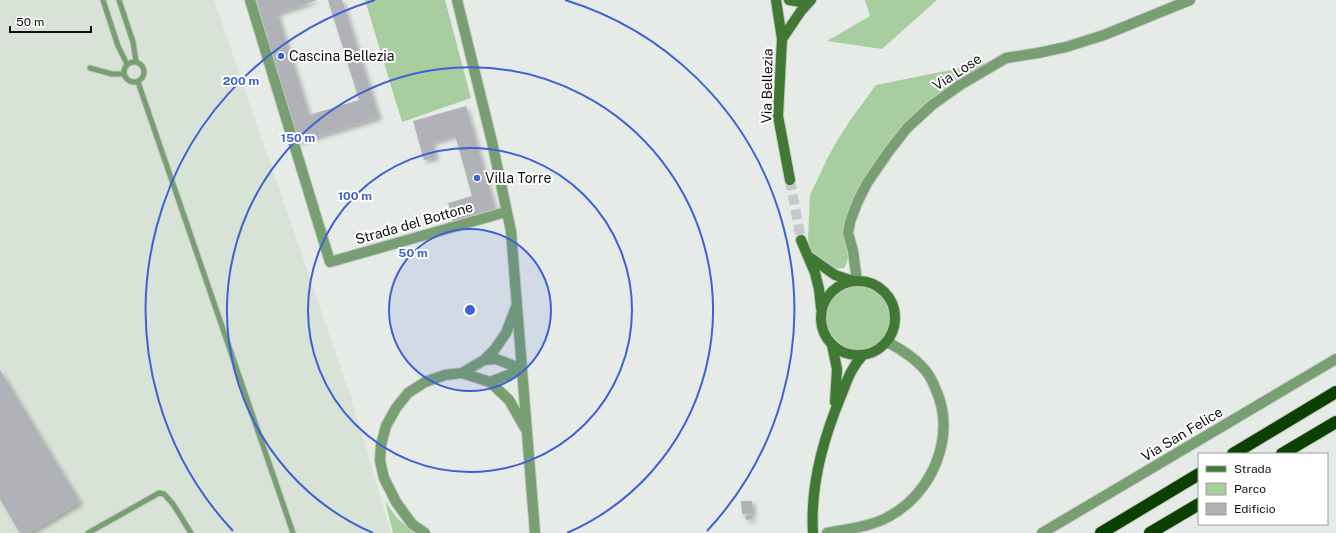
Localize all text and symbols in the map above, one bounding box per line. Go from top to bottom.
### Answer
scale bar [10,8,91,34]
text: 50 m [16,15,44,29]
place label: Cascina Bellezia [289,48,395,64]
street label: Via Bellezia [758,48,776,124]
street label: Via Lose [930,50,984,94]
marker: Cascina Bellezia [276,51,286,61]
text: 200 m [223,74,259,88]
text: 150 m [281,131,315,145]
place label: Villa Torre [485,170,551,186]
marker: Villa Torre [472,173,482,183]
text: 100 m [338,189,372,203]
street label: Strada del Bottone [353,199,475,247]
text: 50 m [398,246,428,260]
centre of rings [463,303,477,317]
street label: Via San Felice [1139,403,1225,464]
legend [1198,453,1328,525]
text: Strada [1234,462,1271,476]
text: Parco [1234,482,1266,496]
text: Edificio [1234,502,1276,516]

